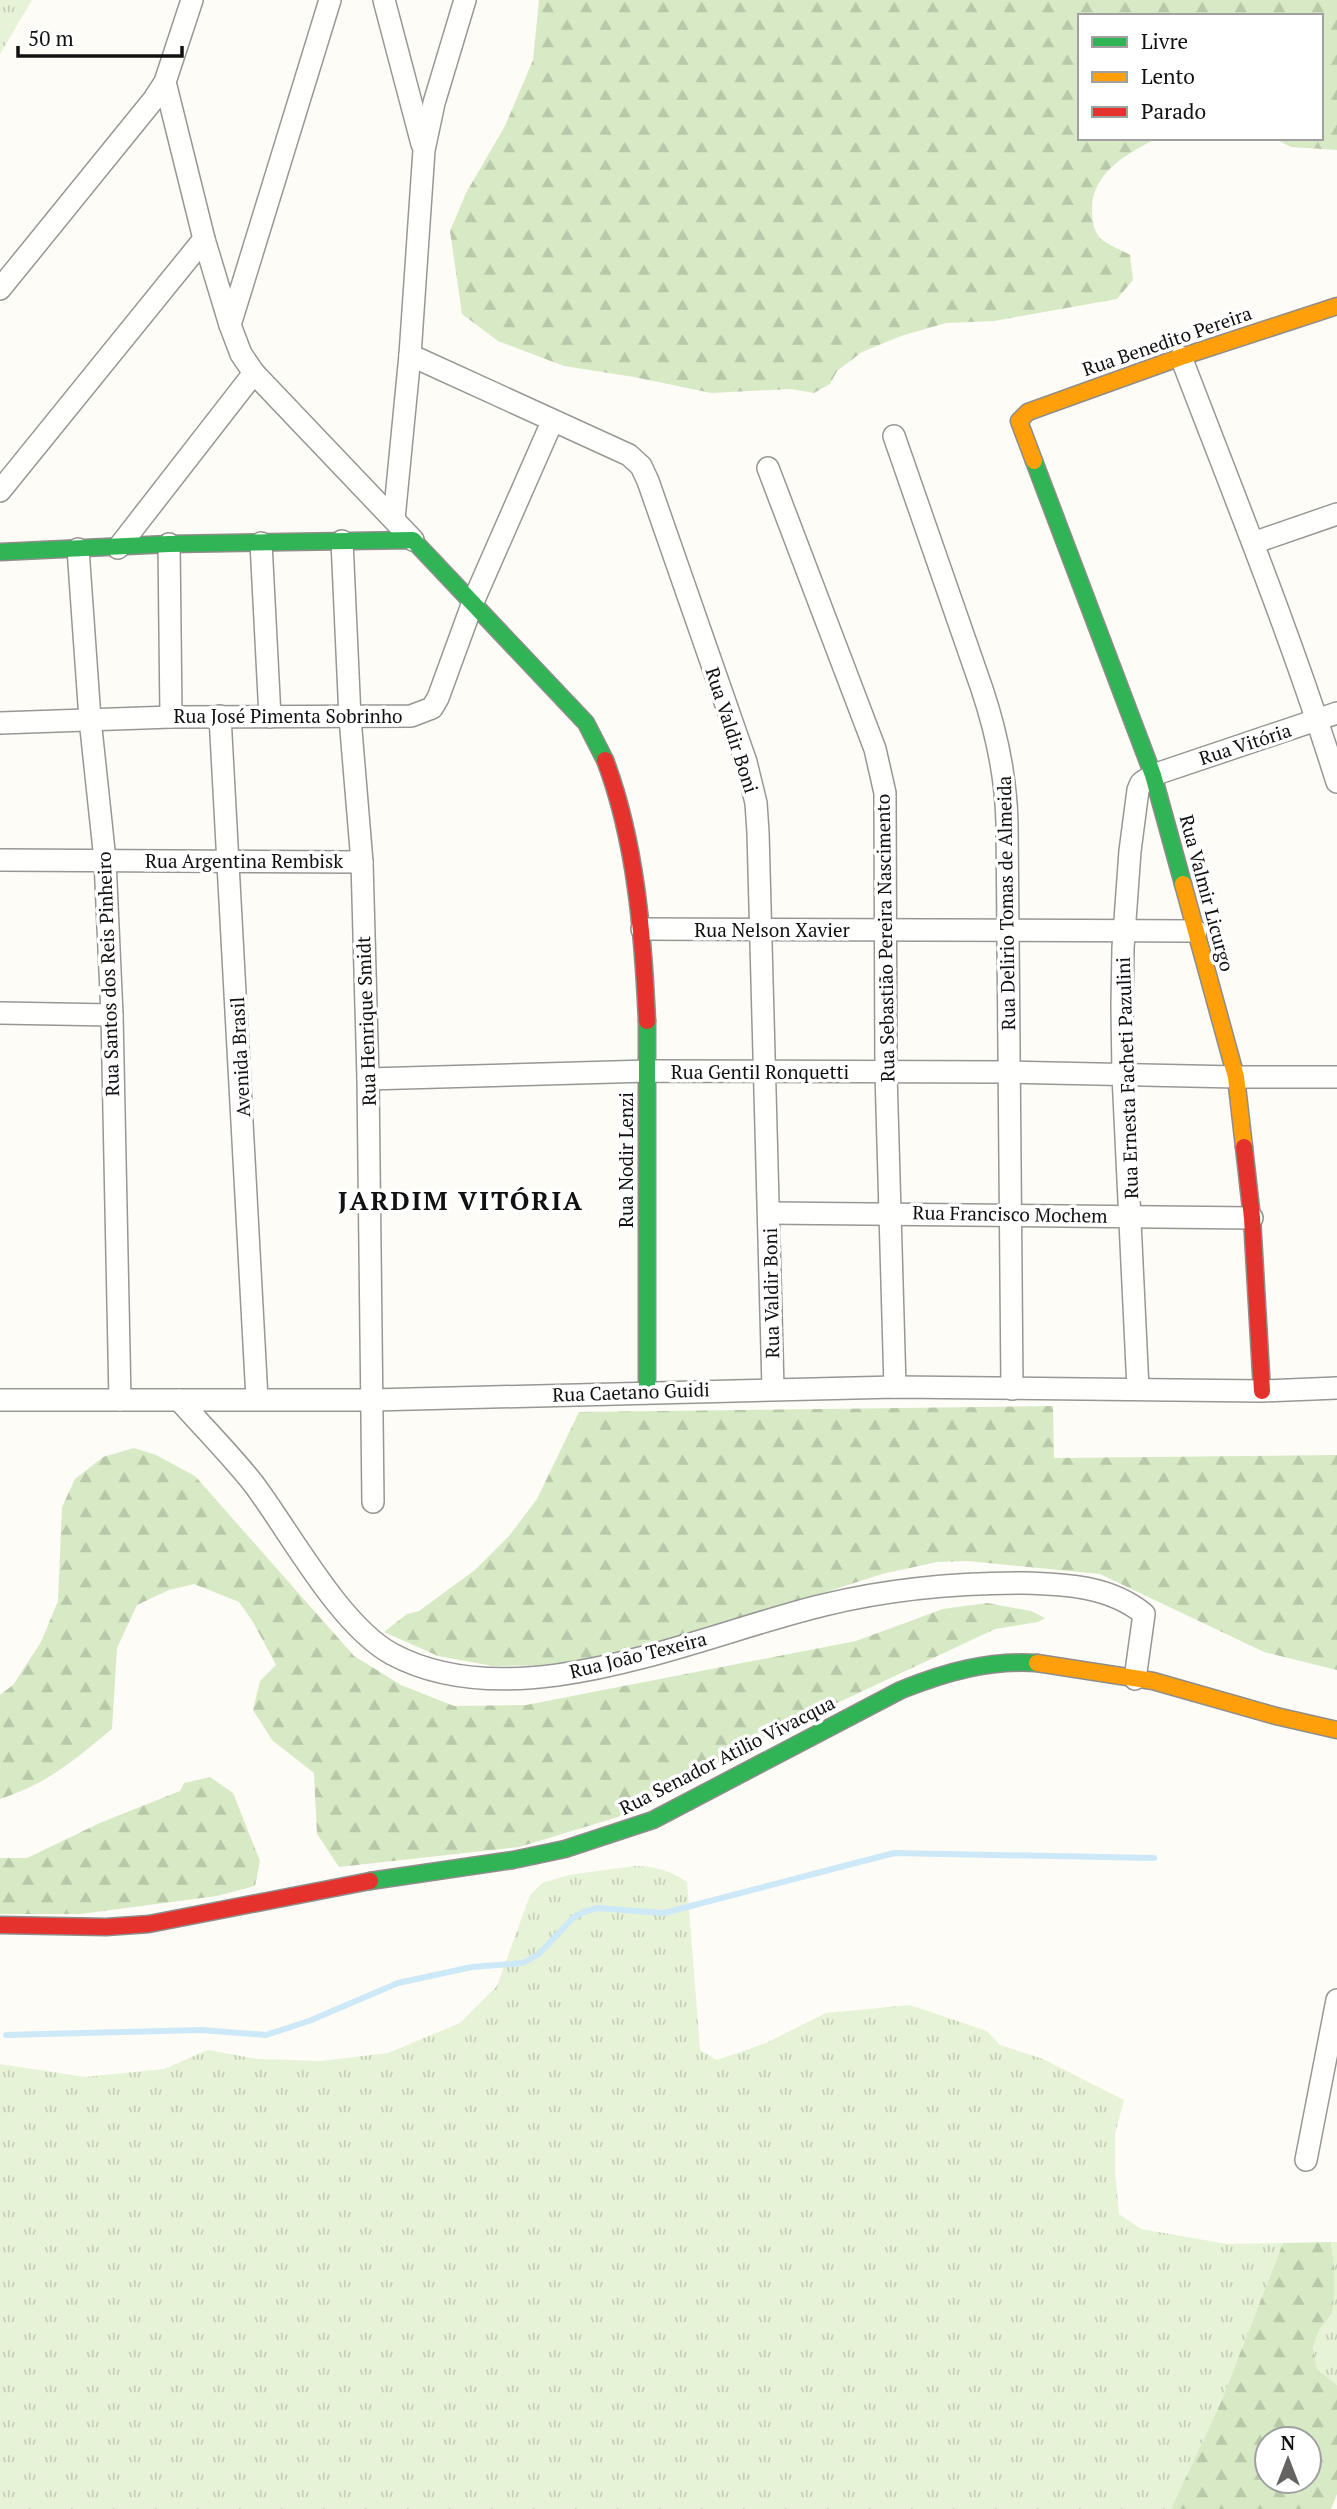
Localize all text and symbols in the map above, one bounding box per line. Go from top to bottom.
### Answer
scale bar [18,14,182,58]
legend [1078,14,1323,140]
text: 50 m [28,24,74,52]
text: Livre [1141,27,1188,55]
text: Lento [1141,62,1195,90]
text: Parado [1141,97,1206,125]
street label: Rua Benedito Pereira [1079,300,1255,381]
street label: Rua Valdir Boni [700,664,765,796]
street label: Rua José Pimenta Sobrinho [173,703,403,728]
street label: Rua Vitória [1196,717,1295,770]
street label: Rua Delirio Tomas de Almeida [991,775,1020,1031]
street label: Rua Sebastião Pereira Nascimento [869,794,900,1082]
street label: Rua Valmir Licurgo [1175,812,1240,974]
street label: Rua Argentina Rembisk [145,848,343,873]
street label: Rua Santos dos Reis Pinheiro [91,851,124,1097]
street label: Rua Nelson Xavier [694,917,850,942]
street label: Rua Henrique Smidt [350,935,381,1107]
street label: Rua Ernesta Facheti Pazulini [1110,956,1143,1200]
street label: Avenida Brasil [224,996,255,1118]
street label: Rua Gentil Ronquetti [671,1059,849,1084]
street label: Rua Nodir Lenzi [613,1092,638,1228]
district label: JARDIM VITÓRIA [338,1183,584,1217]
street label: Rua Francisco Mochem [912,1199,1108,1228]
street label: Rua Valdir Boni [757,1227,784,1359]
street label: Rua Caetano Guidi [552,1376,710,1407]
street label: Rua João Texeira [567,1625,709,1684]
street label: Rua Senador Atilio Vivacqua [615,1689,839,1820]
north arrow [1253,2425,1323,2495]
text: N [1281,2430,1296,2455]

